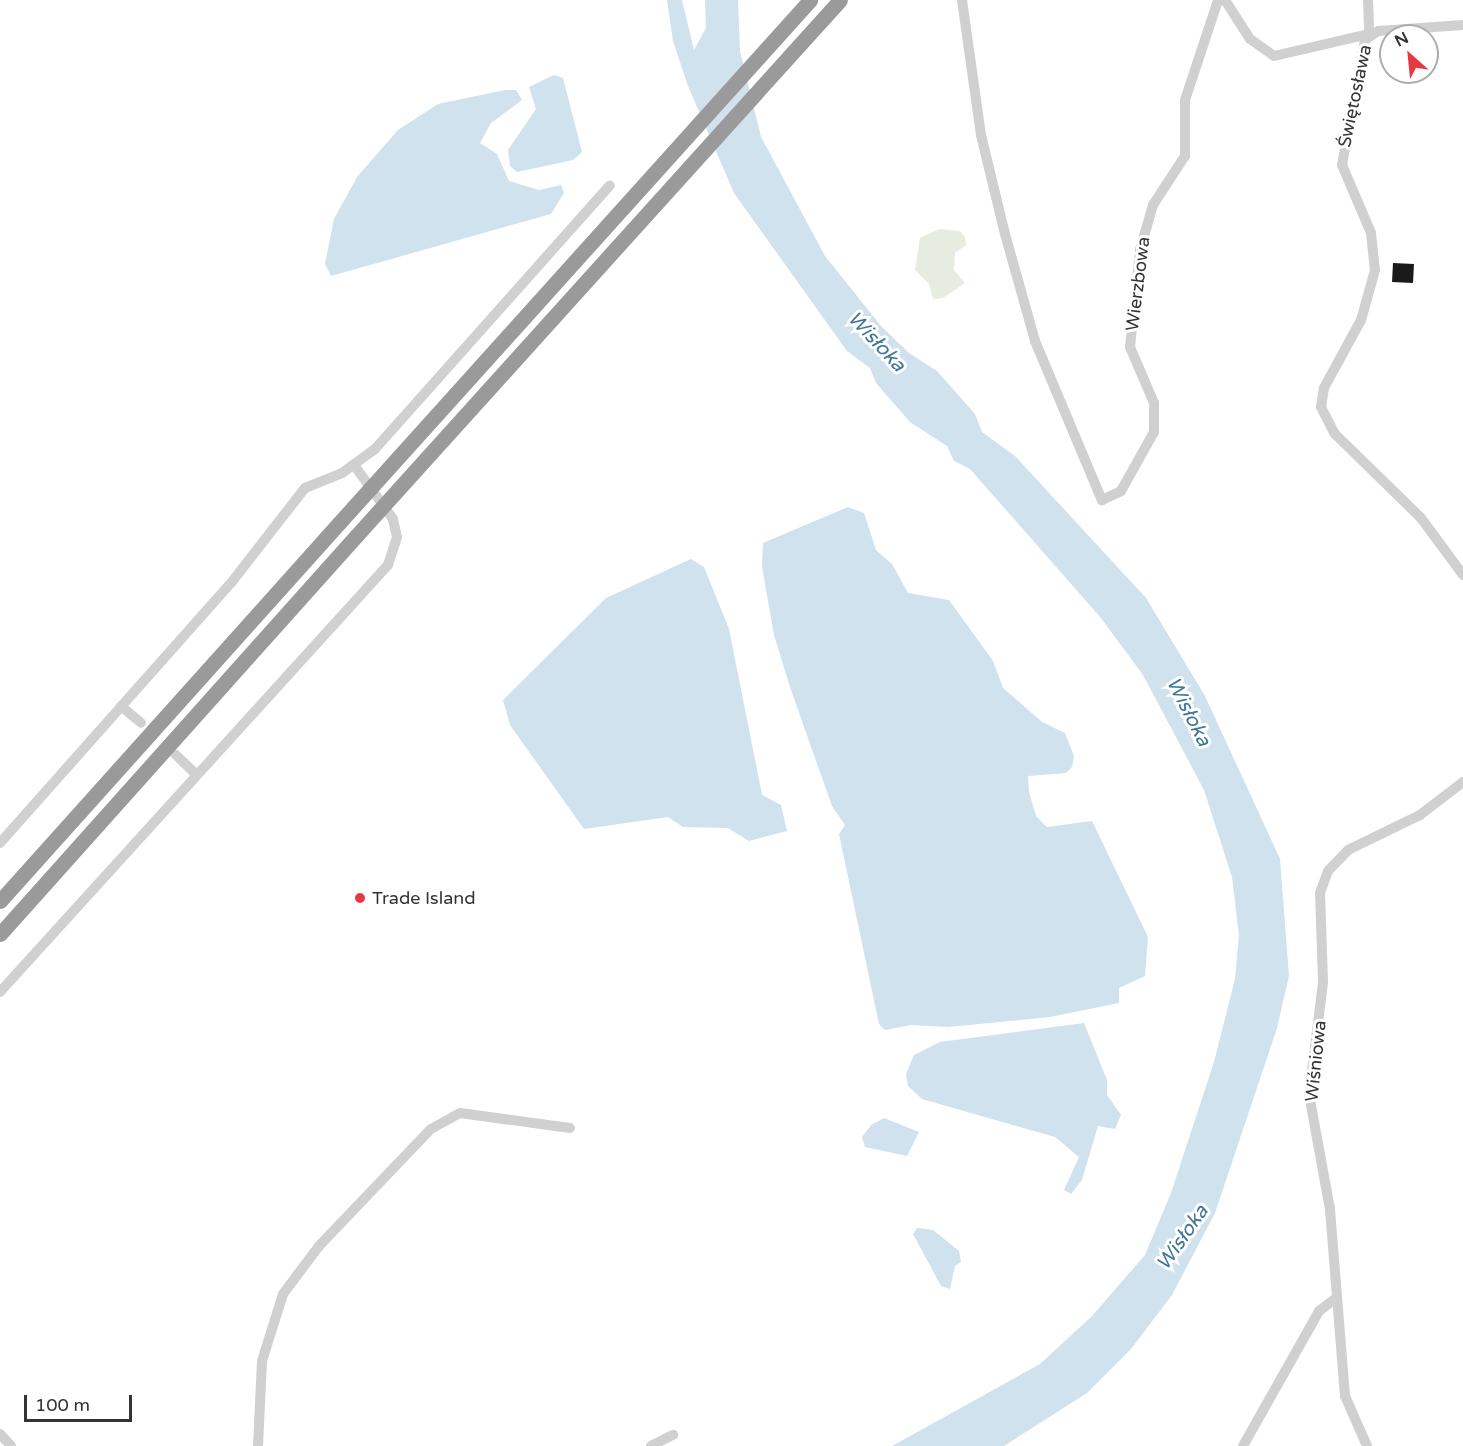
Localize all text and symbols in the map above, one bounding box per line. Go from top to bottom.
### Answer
north arrow [1379,24,1439,84]
text: N [1391,28,1412,52]
street label: Świętosława [1334,43,1376,149]
street label: Wierzbowa [1121,236,1155,332]
water label: Wisłoka [842,307,910,377]
water label: Wisłoka [1161,674,1215,750]
place label: Trade Island [372,887,476,909]
marker: Trade Island [353,891,367,905]
street label: Wiśniowa [1301,1019,1331,1103]
water label: Wisłoka [1152,1201,1214,1275]
scale bar [27,1383,135,1421]
text: 100 m [35,1394,90,1416]

